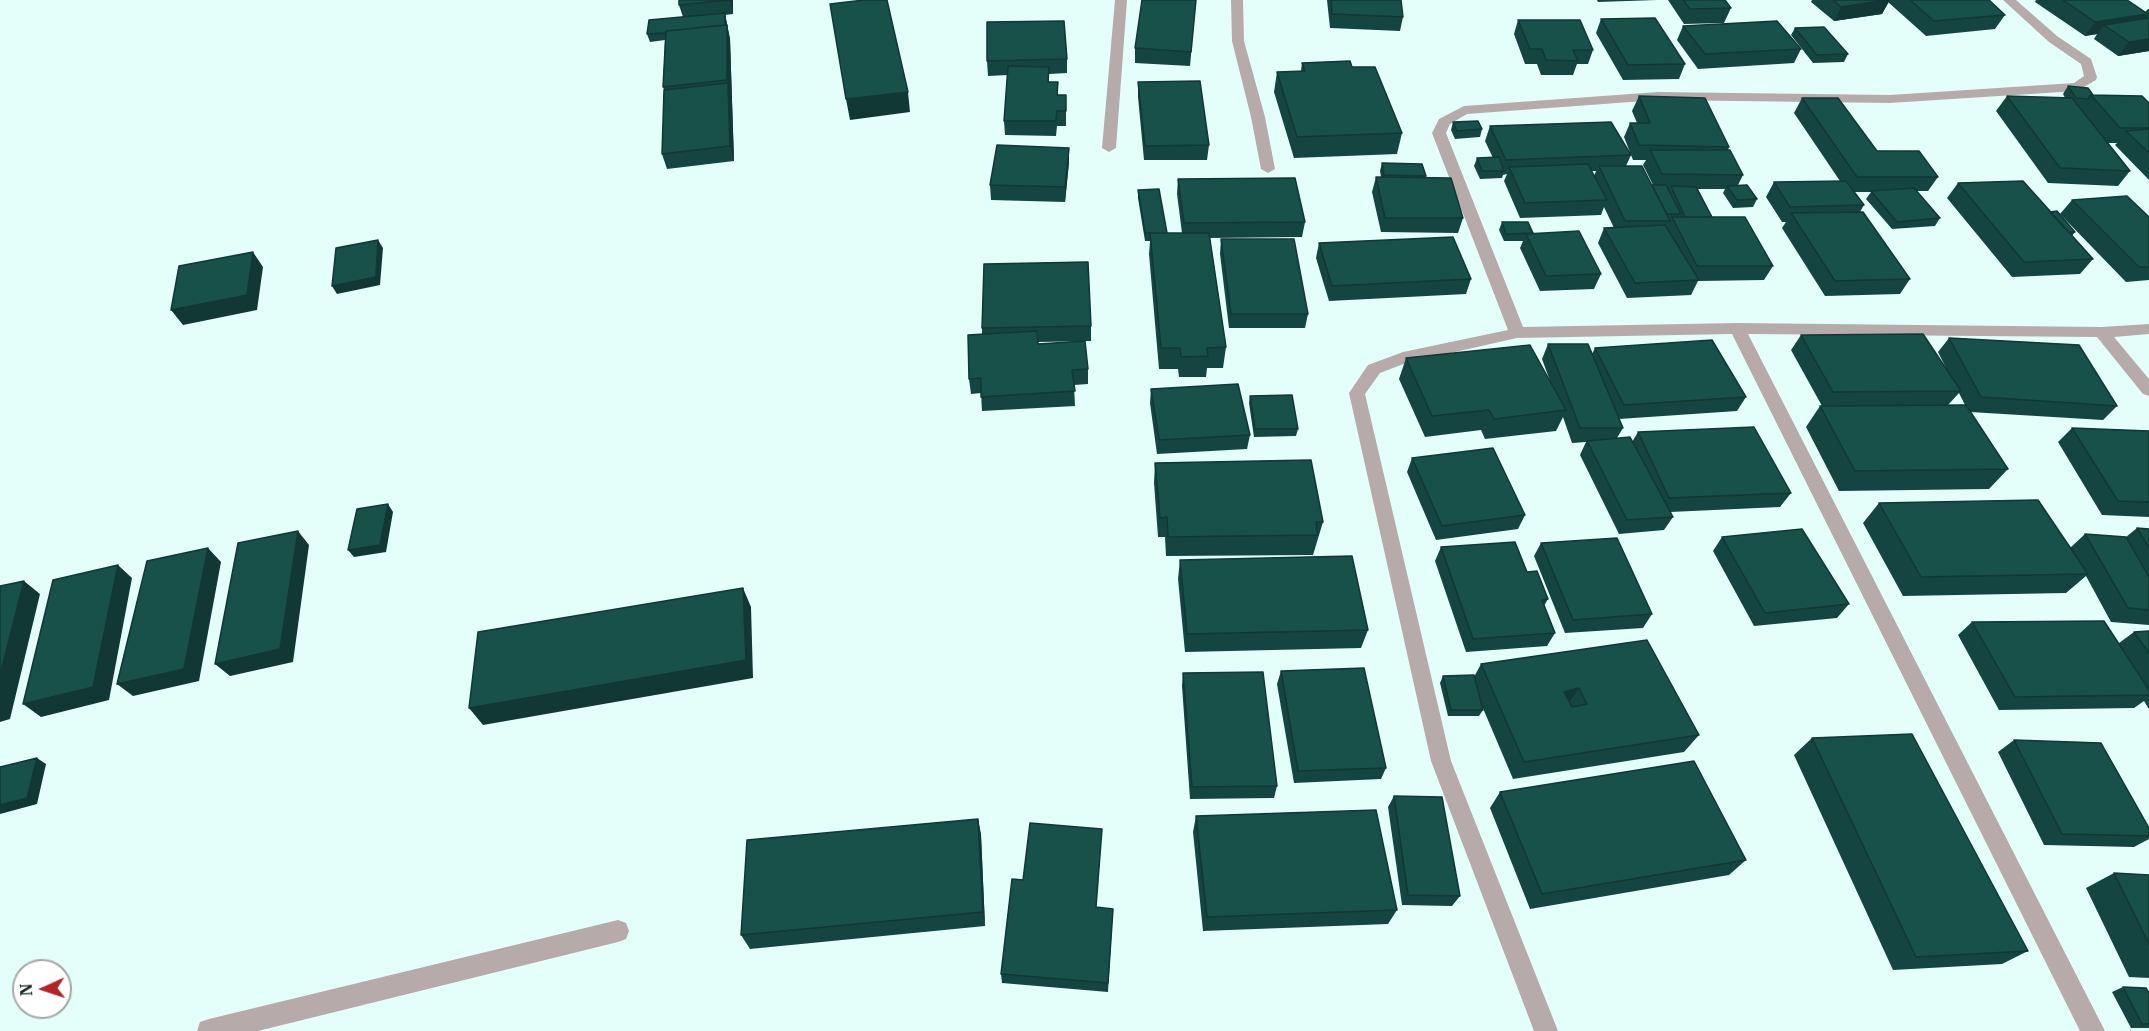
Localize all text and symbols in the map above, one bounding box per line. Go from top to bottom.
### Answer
north arrow [12,959,72,1019]
text: N [16,983,36,997]

